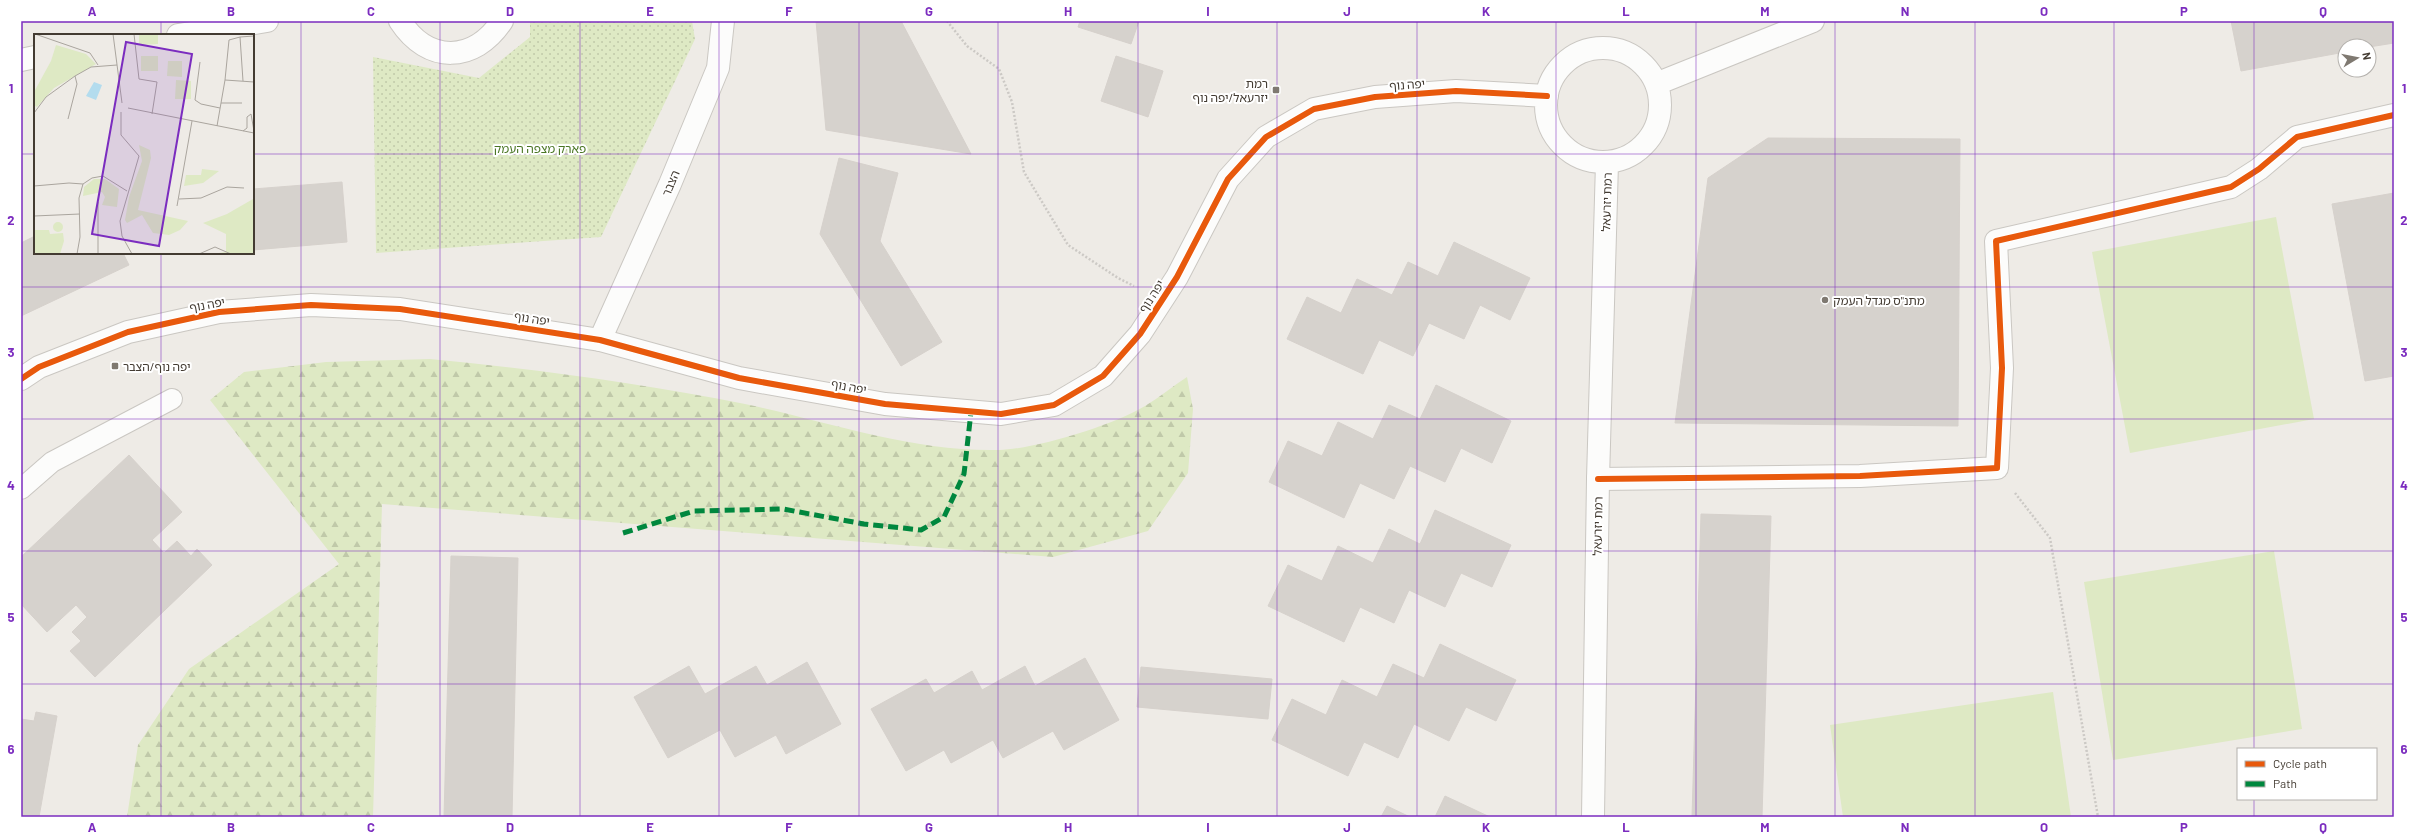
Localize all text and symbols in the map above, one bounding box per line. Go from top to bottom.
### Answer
text: A [88,3,97,19]
text: B [227,3,235,19]
text: C [367,3,375,19]
text: D [506,3,514,19]
text: E [646,3,654,19]
text: F [785,3,793,19]
text: G [925,3,933,19]
text: H [1064,3,1072,19]
text: I [1206,3,1210,19]
text: J [1343,3,1351,19]
text: K [1482,3,1490,19]
text: L [1622,3,1630,19]
text: M [1760,3,1770,19]
text: N [1901,3,1909,19]
text: O [2040,3,2048,19]
text: P [2180,3,2188,19]
text: Q [2319,3,2327,19]
inset map [34,34,254,254]
north arrow [2337,38,2377,78]
text: N [2360,51,2374,61]
place label: רמת יזרעאל/יפה נוף [1193,76,1268,104]
street label: יפה נוף [1389,76,1425,92]
text: 1 [9,80,13,96]
text: 1 [2402,80,2406,96]
marker: רמת יזרעאל/יפה נוף [1271,85,1281,95]
park label: פארק מצפה העמק [494,141,586,155]
street label: הצבר [658,168,682,198]
street label: רמת יזרעאל [1598,172,1614,232]
text: 2 [7,212,15,228]
text: 2 [2400,212,2408,228]
street label: יפה נוף [1135,277,1167,315]
place label: מתנ"ס מגדל העמק [1833,293,1925,307]
street label: יפה נוף [188,294,226,314]
marker: מתנ"ס מגדל העמק [1820,295,1830,305]
street label: יפה נוף [513,308,551,328]
text: 3 [7,344,15,360]
text: 3 [2400,344,2408,360]
place label: יפה נוף/הצבר [123,359,191,373]
marker: יפה נוף/הצבר [110,361,120,371]
street label: יפה נוף [830,376,868,396]
text: 4 [7,477,15,493]
text: 4 [2400,477,2408,493]
street label: רמת יזרעאל [1589,496,1605,556]
text: 5 [7,609,15,625]
text: 5 [2400,609,2408,625]
text: 6 [8,741,15,757]
text: 6 [2401,741,2408,757]
legend [2237,748,2377,800]
text: Cycle path [2273,756,2327,770]
text: Path [2273,776,2297,790]
text: A [88,819,97,835]
text: B [227,819,235,835]
text: C [367,819,375,835]
text: D [506,819,514,835]
text: E [646,819,654,835]
text: F [785,819,793,835]
text: G [925,819,933,835]
text: H [1064,819,1072,835]
text: I [1206,819,1210,835]
text: J [1343,819,1351,835]
text: K [1482,819,1490,835]
text: L [1622,819,1630,835]
text: M [1760,819,1770,835]
text: N [1901,819,1909,835]
text: O [2040,819,2048,835]
text: P [2180,819,2188,835]
text: Q [2319,819,2327,835]

